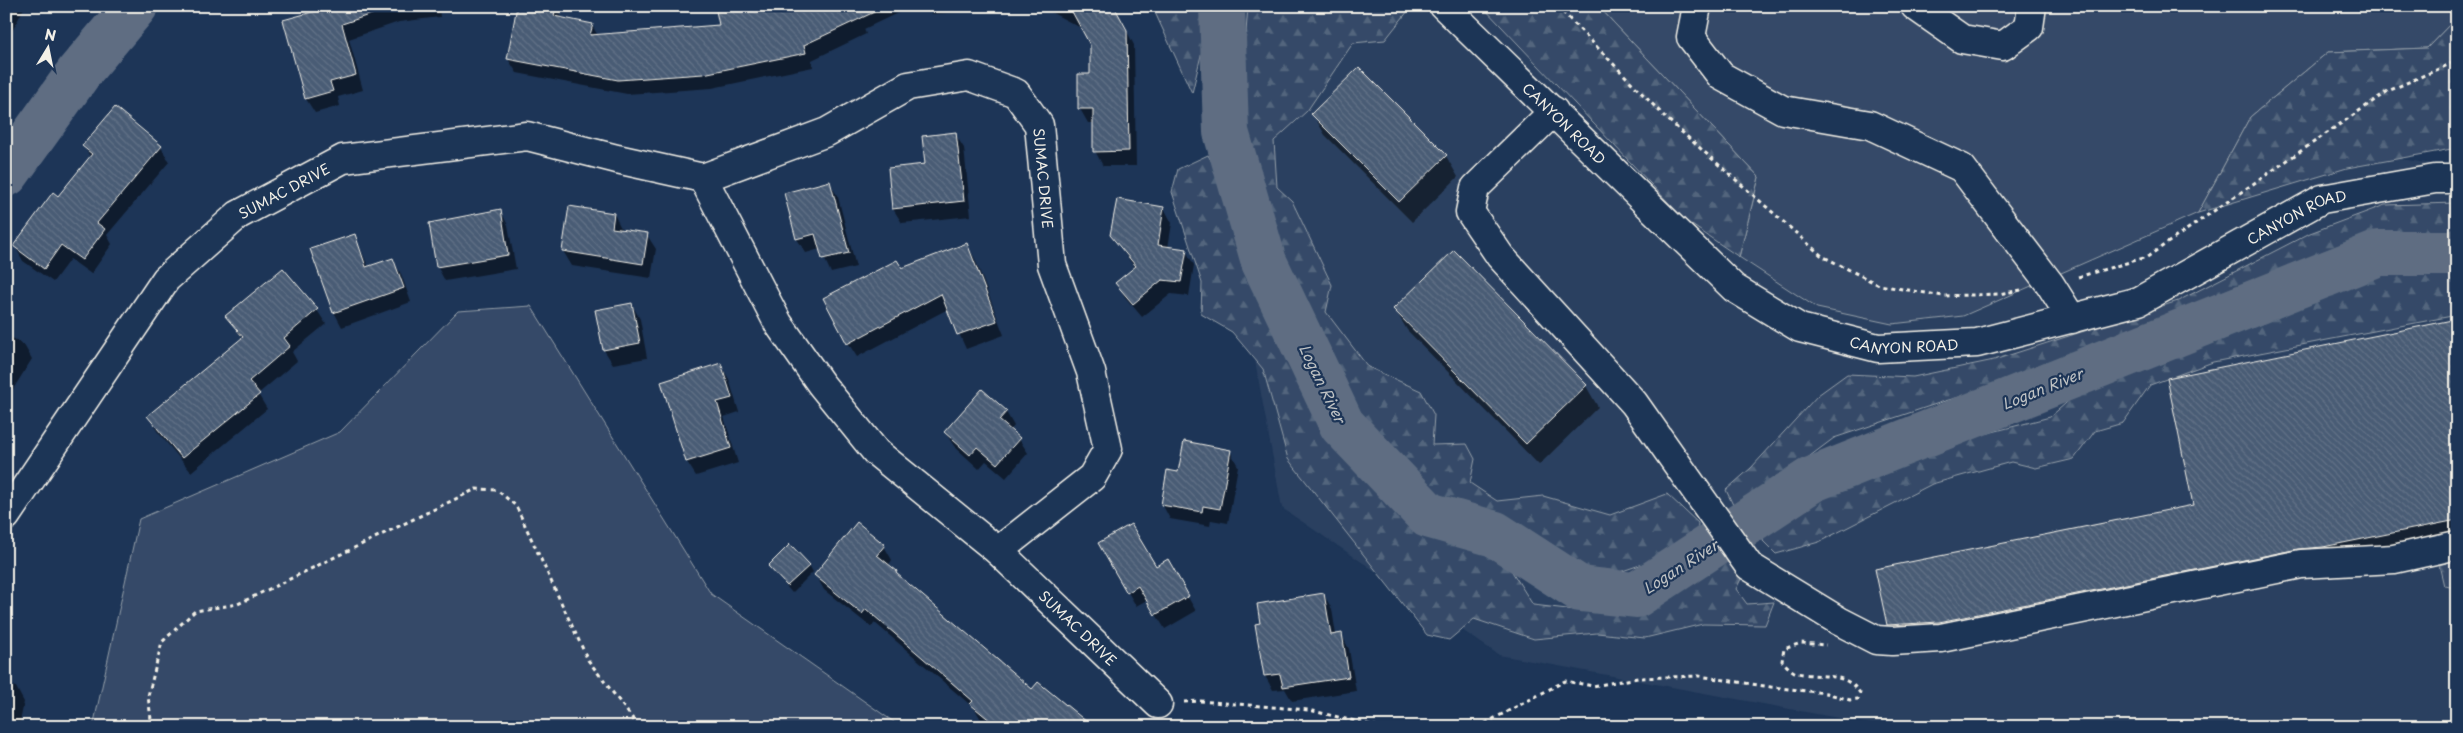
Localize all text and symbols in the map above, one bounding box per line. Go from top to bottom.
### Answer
north arrow [22,22,72,72]
text: N [43,23,58,46]
street label: CANYON ROAD [1518,77,1611,169]
street label: SUMAC DRIVE [1029,127,1059,230]
street label: SUMAC DRIVE [234,158,333,224]
street label: CANYON ROAD [2243,184,2348,250]
street label: CANYON ROAD [1847,331,1959,359]
water label: Logan River [1294,340,1353,428]
water label: Logan River [1998,361,2088,415]
water label: Logan River [1638,532,1724,599]
street label: SUMAC DRIVE [1034,585,1122,670]

